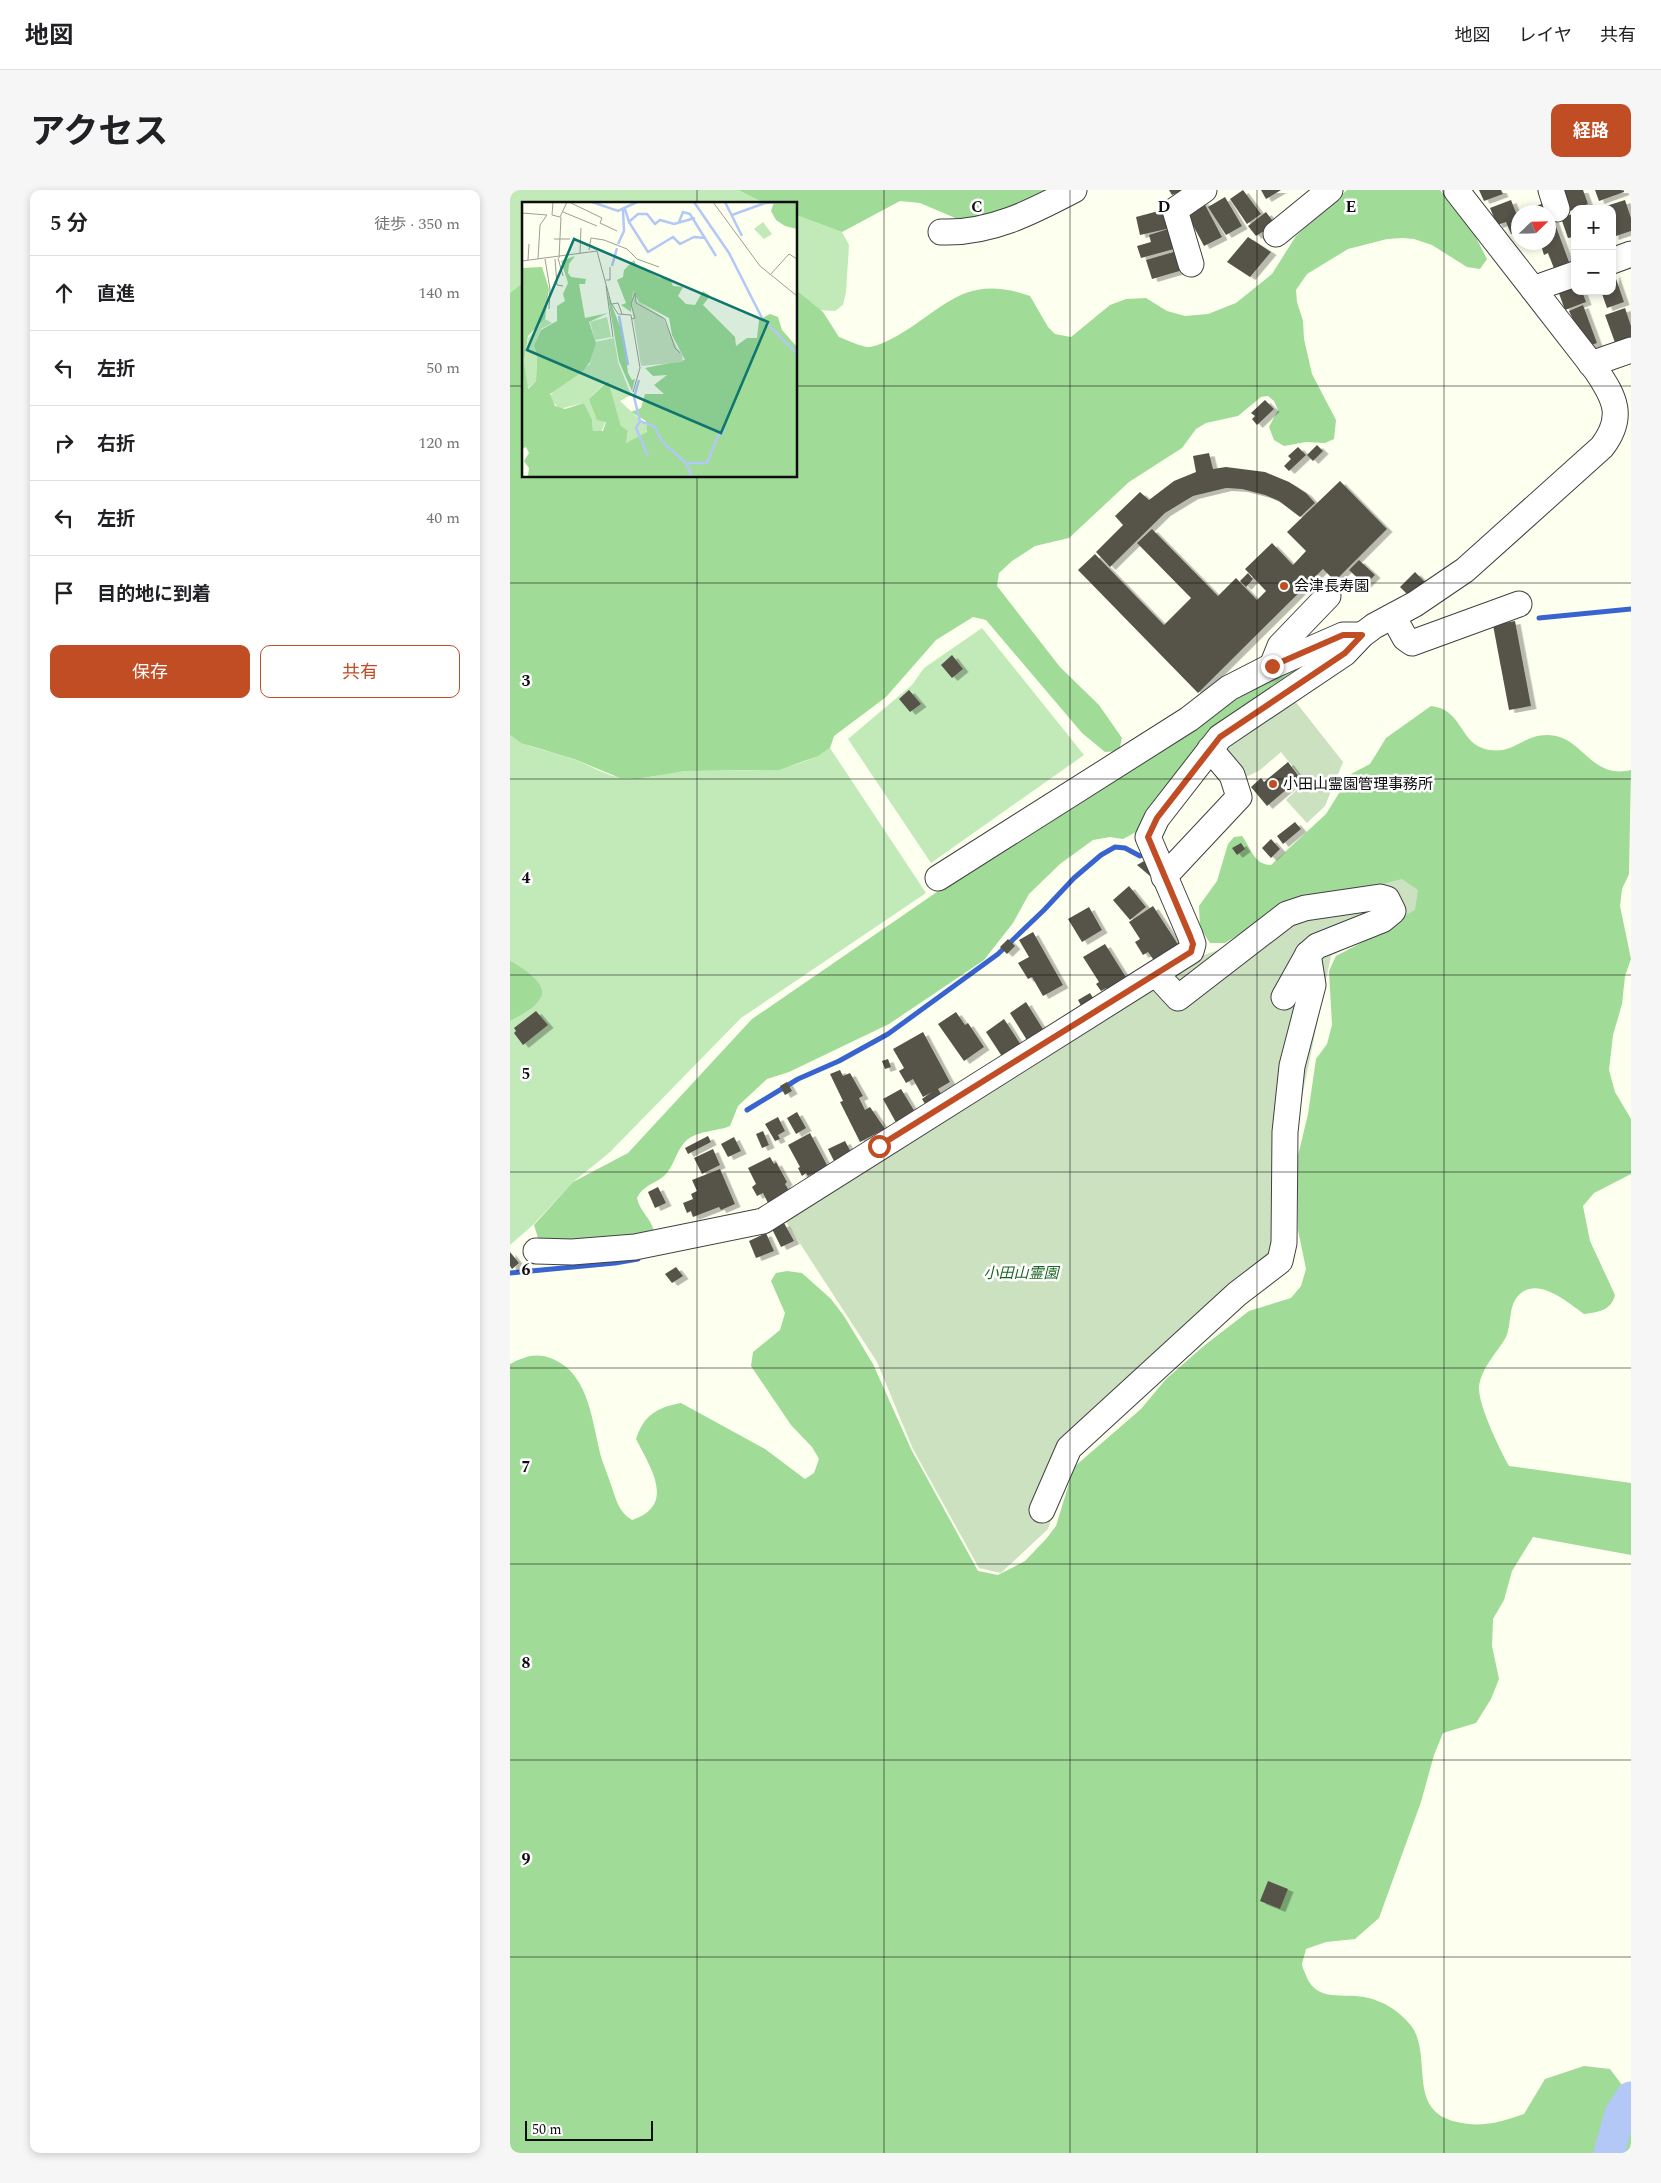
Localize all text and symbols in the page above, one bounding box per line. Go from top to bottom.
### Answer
text: 地図 [25,18,73,54]
text: 地図 [1455,22,1491,49]
text: レイヤ [1519,22,1572,49]
text: 共有 [1600,22,1636,49]
button: 経路 [1551,104,1631,157]
text: アクセス [30,106,168,159]
text: C [971,195,983,219]
text: D [1158,195,1171,219]
text: E [1346,195,1356,219]
inset map [522,202,798,478]
north arrow [1511,205,1556,250]
map controls [1571,205,1616,295]
button: + [1571,205,1616,250]
text: 5 分 [50,208,88,240]
text: 徒歩 · 350 m [374,212,460,236]
button: − [1571,250,1616,295]
icon: ahead [50,279,78,307]
text: 直進 [97,280,135,309]
text: 140 m [418,281,460,305]
icon: left [50,354,78,382]
text: 左折 [97,355,135,384]
text: 50 m [426,356,460,380]
icon: right [50,429,78,457]
text: 右折 [97,430,135,459]
text: 120 m [418,431,460,455]
icon: left [50,504,78,532]
text: 左折 [97,505,135,534]
text: 40 m [426,506,460,530]
place label: 会津長寿園 [1294,575,1369,598]
icon: arrive [50,579,78,607]
text: 目的地に到着 [97,580,211,609]
marker: 会津長寿園 [1278,580,1290,592]
button: 保存 [50,645,250,698]
button: 共有 [260,645,460,698]
route end [1261,655,1284,678]
text: 3 [522,669,531,693]
place label: 小田山霊園管理事務所 [1283,773,1433,796]
marker: 小田山霊園管理事務所 [1267,778,1279,790]
text: 4 [522,866,531,890]
text: 5 [522,1062,530,1086]
route start [868,1135,891,1158]
text: 6 [522,1258,531,1282]
park label: 小田山霊園 [983,1262,1060,1285]
text: 7 [522,1455,531,1479]
text: 8 [522,1651,531,1675]
text: 9 [522,1847,531,1871]
scale bar [525,2118,652,2141]
text: 50 m [532,2119,562,2140]

